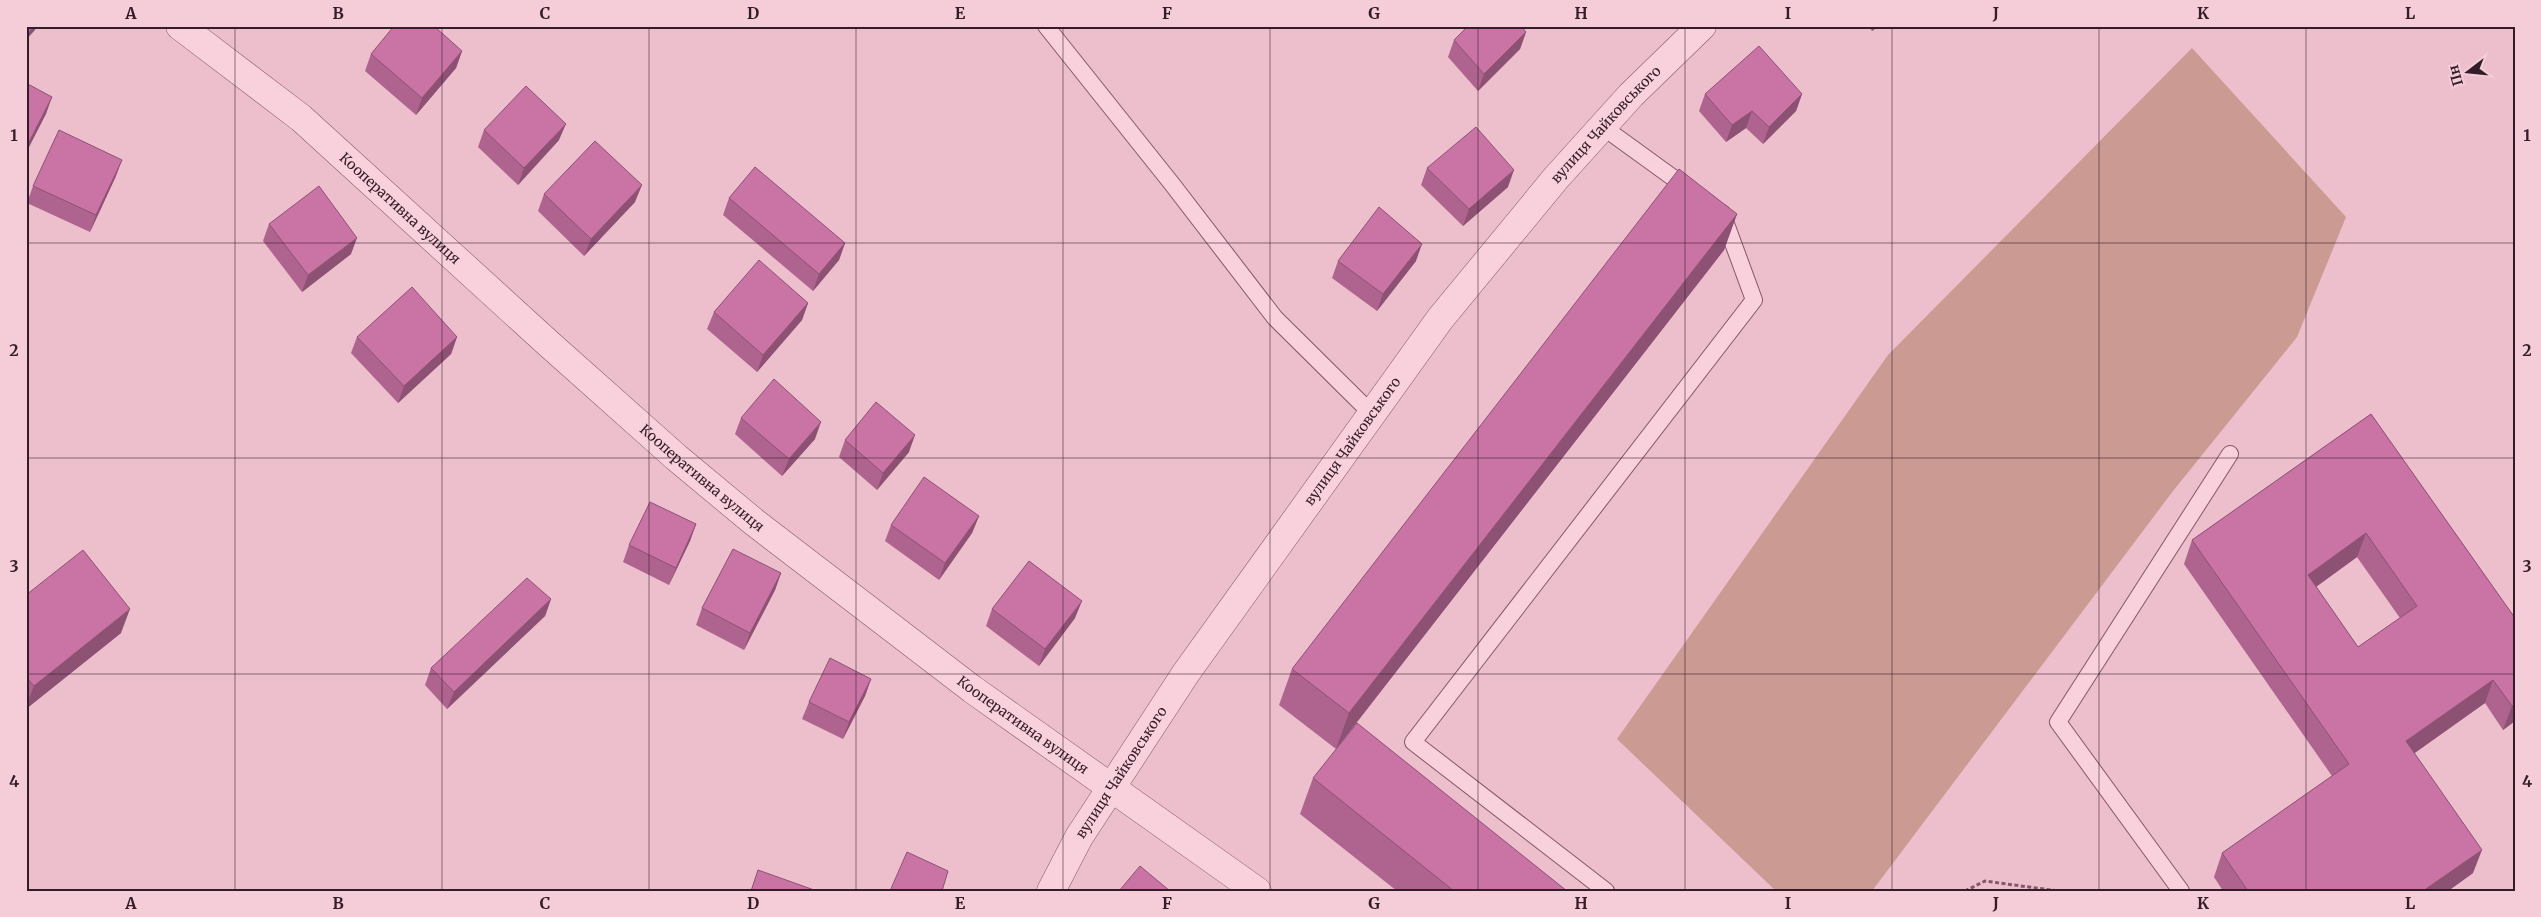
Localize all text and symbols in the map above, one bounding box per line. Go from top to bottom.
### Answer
text: A [124,3,137,23]
text: B [332,3,344,23]
text: C [540,3,550,23]
text: D [747,3,759,23]
text: E [955,3,966,23]
text: F [1162,3,1172,23]
text: G [1368,3,1380,23]
text: H [1574,3,1588,23]
text: I [1785,3,1791,23]
text: J [1992,3,1999,23]
text: K [2197,3,2209,23]
text: L [2405,3,2415,23]
north arrow [2444,48,2494,98]
street label: вулиця Чайковського [1547,62,1665,187]
text: Пн [2444,63,2467,88]
text: 1 [10,125,18,145]
text: 1 [2523,125,2531,145]
street label: Кооперативна вулиця [336,149,464,268]
text: 2 [9,340,19,360]
text: 2 [2522,340,2532,360]
street label: вулиця Чайковського [1300,373,1405,509]
street label: Кооперативна вулиця [636,420,768,536]
text: 3 [9,556,19,576]
text: 3 [2522,556,2532,576]
street label: Кооперативна вулиця [954,672,1092,778]
street label: вулиця Чайковського [1072,703,1171,842]
text: 4 [9,771,19,791]
text: 4 [2522,771,2532,791]
text: A [124,893,137,913]
text: B [332,893,344,913]
text: C [540,893,550,913]
text: D [747,893,759,913]
text: E [955,893,966,913]
text: F [1162,893,1172,913]
text: G [1368,893,1380,913]
text: H [1574,893,1588,913]
text: I [1785,893,1791,913]
text: J [1992,893,1999,913]
text: K [2197,893,2209,913]
text: L [2405,893,2415,913]

